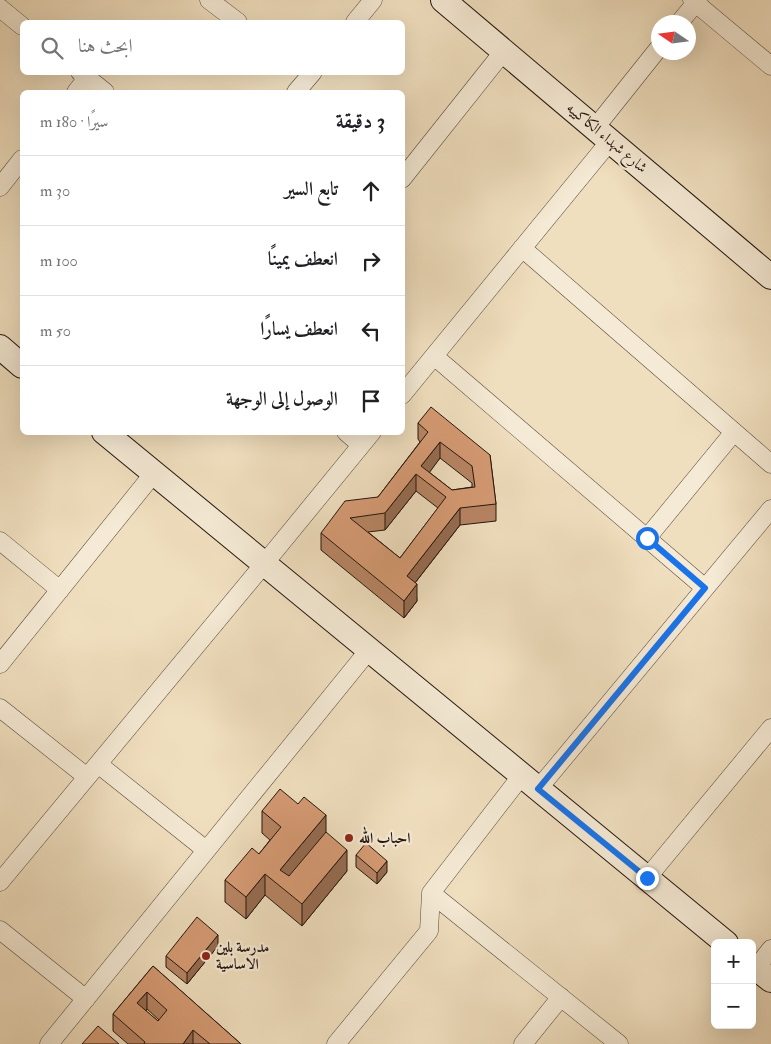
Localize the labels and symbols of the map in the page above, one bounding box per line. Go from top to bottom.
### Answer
north arrow [651,15,696,60]
street label: شارع شهداء الكاكييه [561,99,651,180]
route start [636,527,659,550]
place label: احباب الله [359,826,411,848]
marker: احباب الله [343,832,355,844]
route end [636,867,659,890]
place label: مدرسة بلين الاساسية [216,938,270,974]
marker: مدرسة بلين الاساسية [200,950,212,962]

